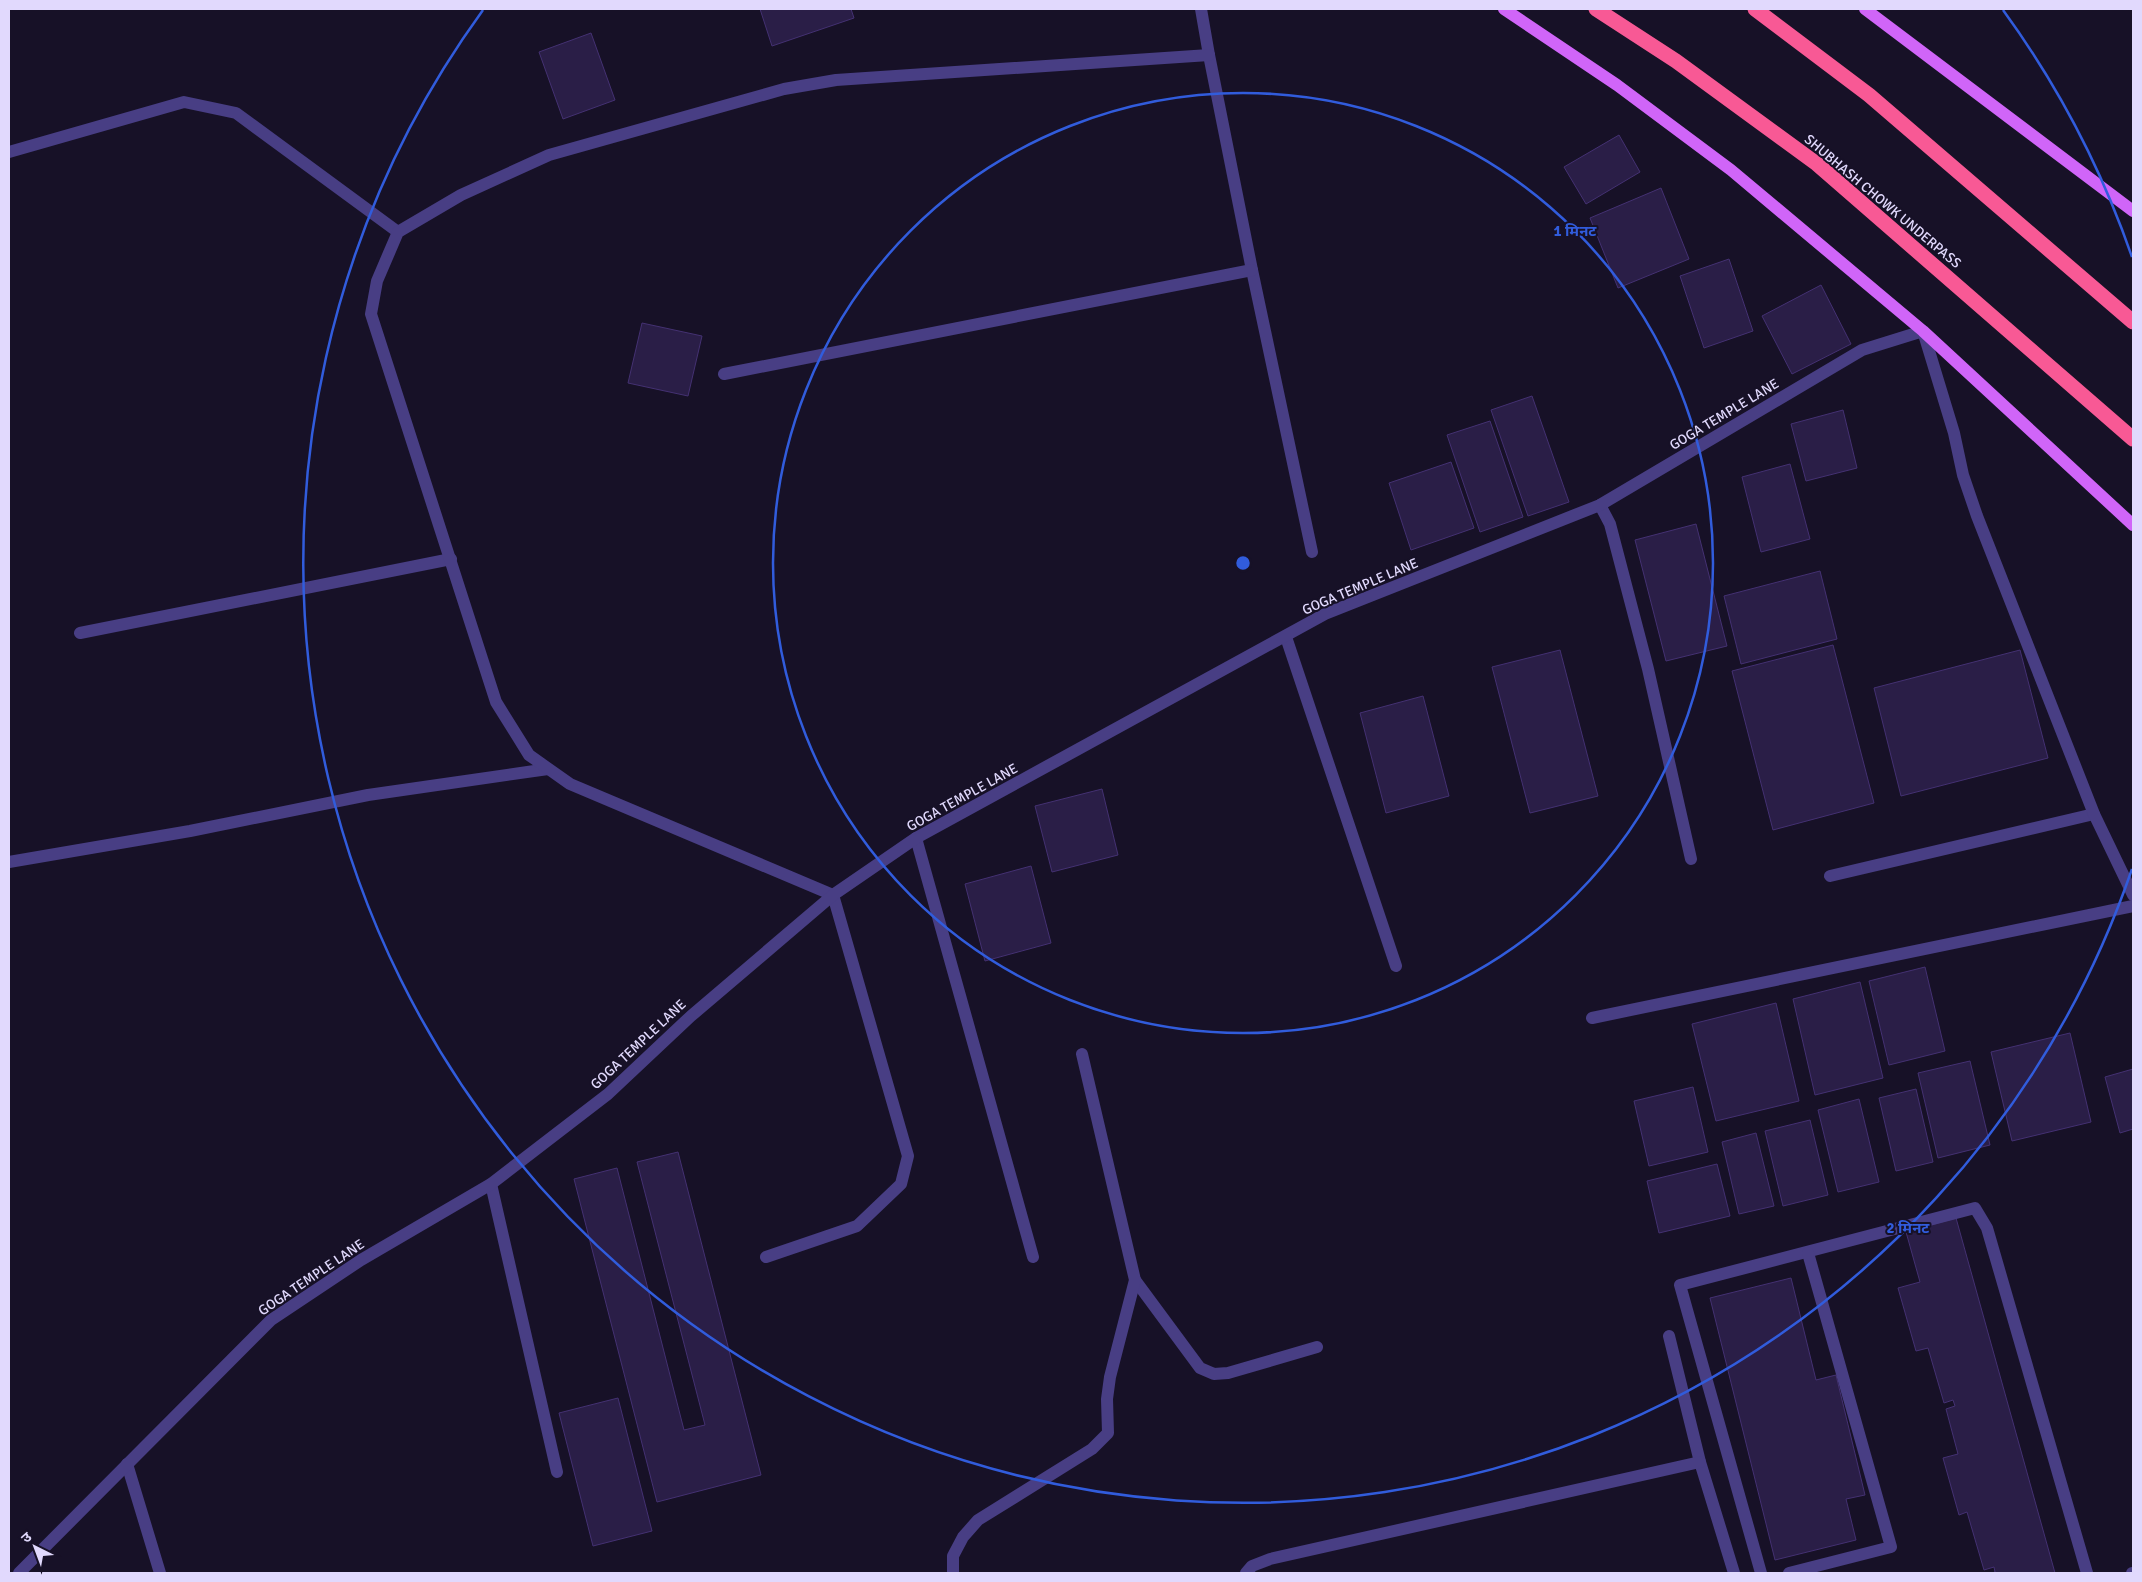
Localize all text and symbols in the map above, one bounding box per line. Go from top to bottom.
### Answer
street label: SHUBHASH CHOWK UNDERPASS [1801,131,1965,272]
text: 1 मिनट [1554,222,1597,240]
street label: GOGA TEMPLE LANE [1667,375,1782,454]
centre of rings [1234,554,1252,572]
street label: GOGA TEMPLE LANE [1300,554,1421,619]
street label: GOGA TEMPLE LANE [904,760,1021,835]
street label: GOGA TEMPLE LANE [587,996,690,1093]
text: 2 मिनट [1887,1219,1930,1237]
street label: GOGA TEMPLE LANE [255,1236,368,1319]
north arrow [10,1522,60,1572]
text: उ [18,1528,36,1547]

